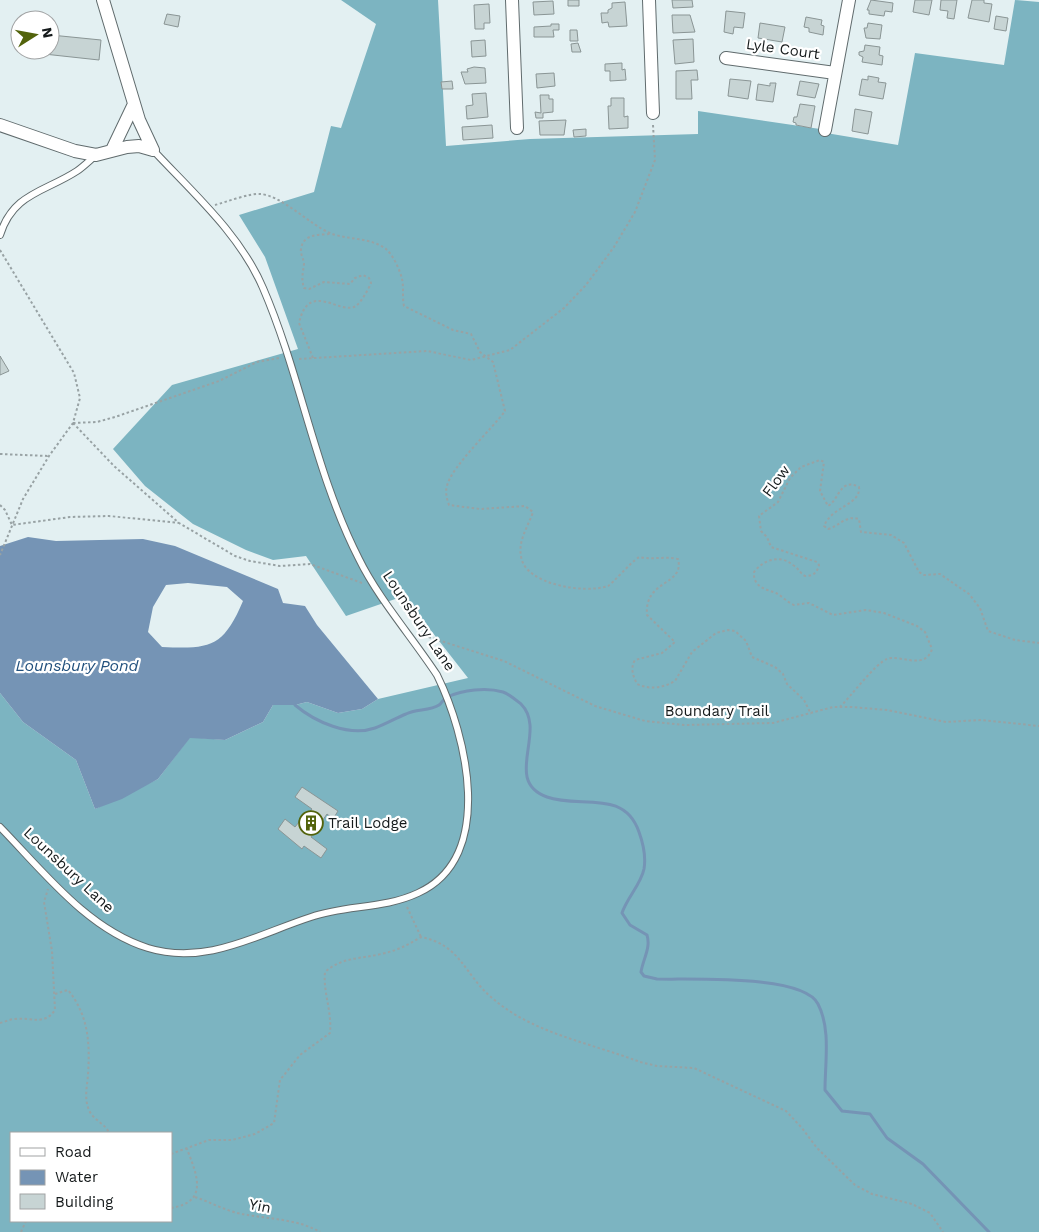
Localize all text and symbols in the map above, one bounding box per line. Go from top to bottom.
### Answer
north arrow [10,10,60,60]
text: N [39,26,57,39]
street label: Lyle Court [745,35,822,63]
street label: Flow [758,461,794,500]
street label: Lounsbury Lane [379,568,459,674]
water label: Lounsbury Pond [16,656,140,675]
street label: Boundary Trail [665,702,770,720]
building icon: Trail Lodge [298,810,324,836]
place label: Trail Lodge [328,814,407,832]
street label: Lounsbury Lane [20,824,118,916]
legend [10,1132,172,1222]
text: Road [55,1143,92,1161]
text: Water [55,1168,98,1186]
text: Building [55,1193,113,1211]
street label: Yin [248,1195,272,1217]

